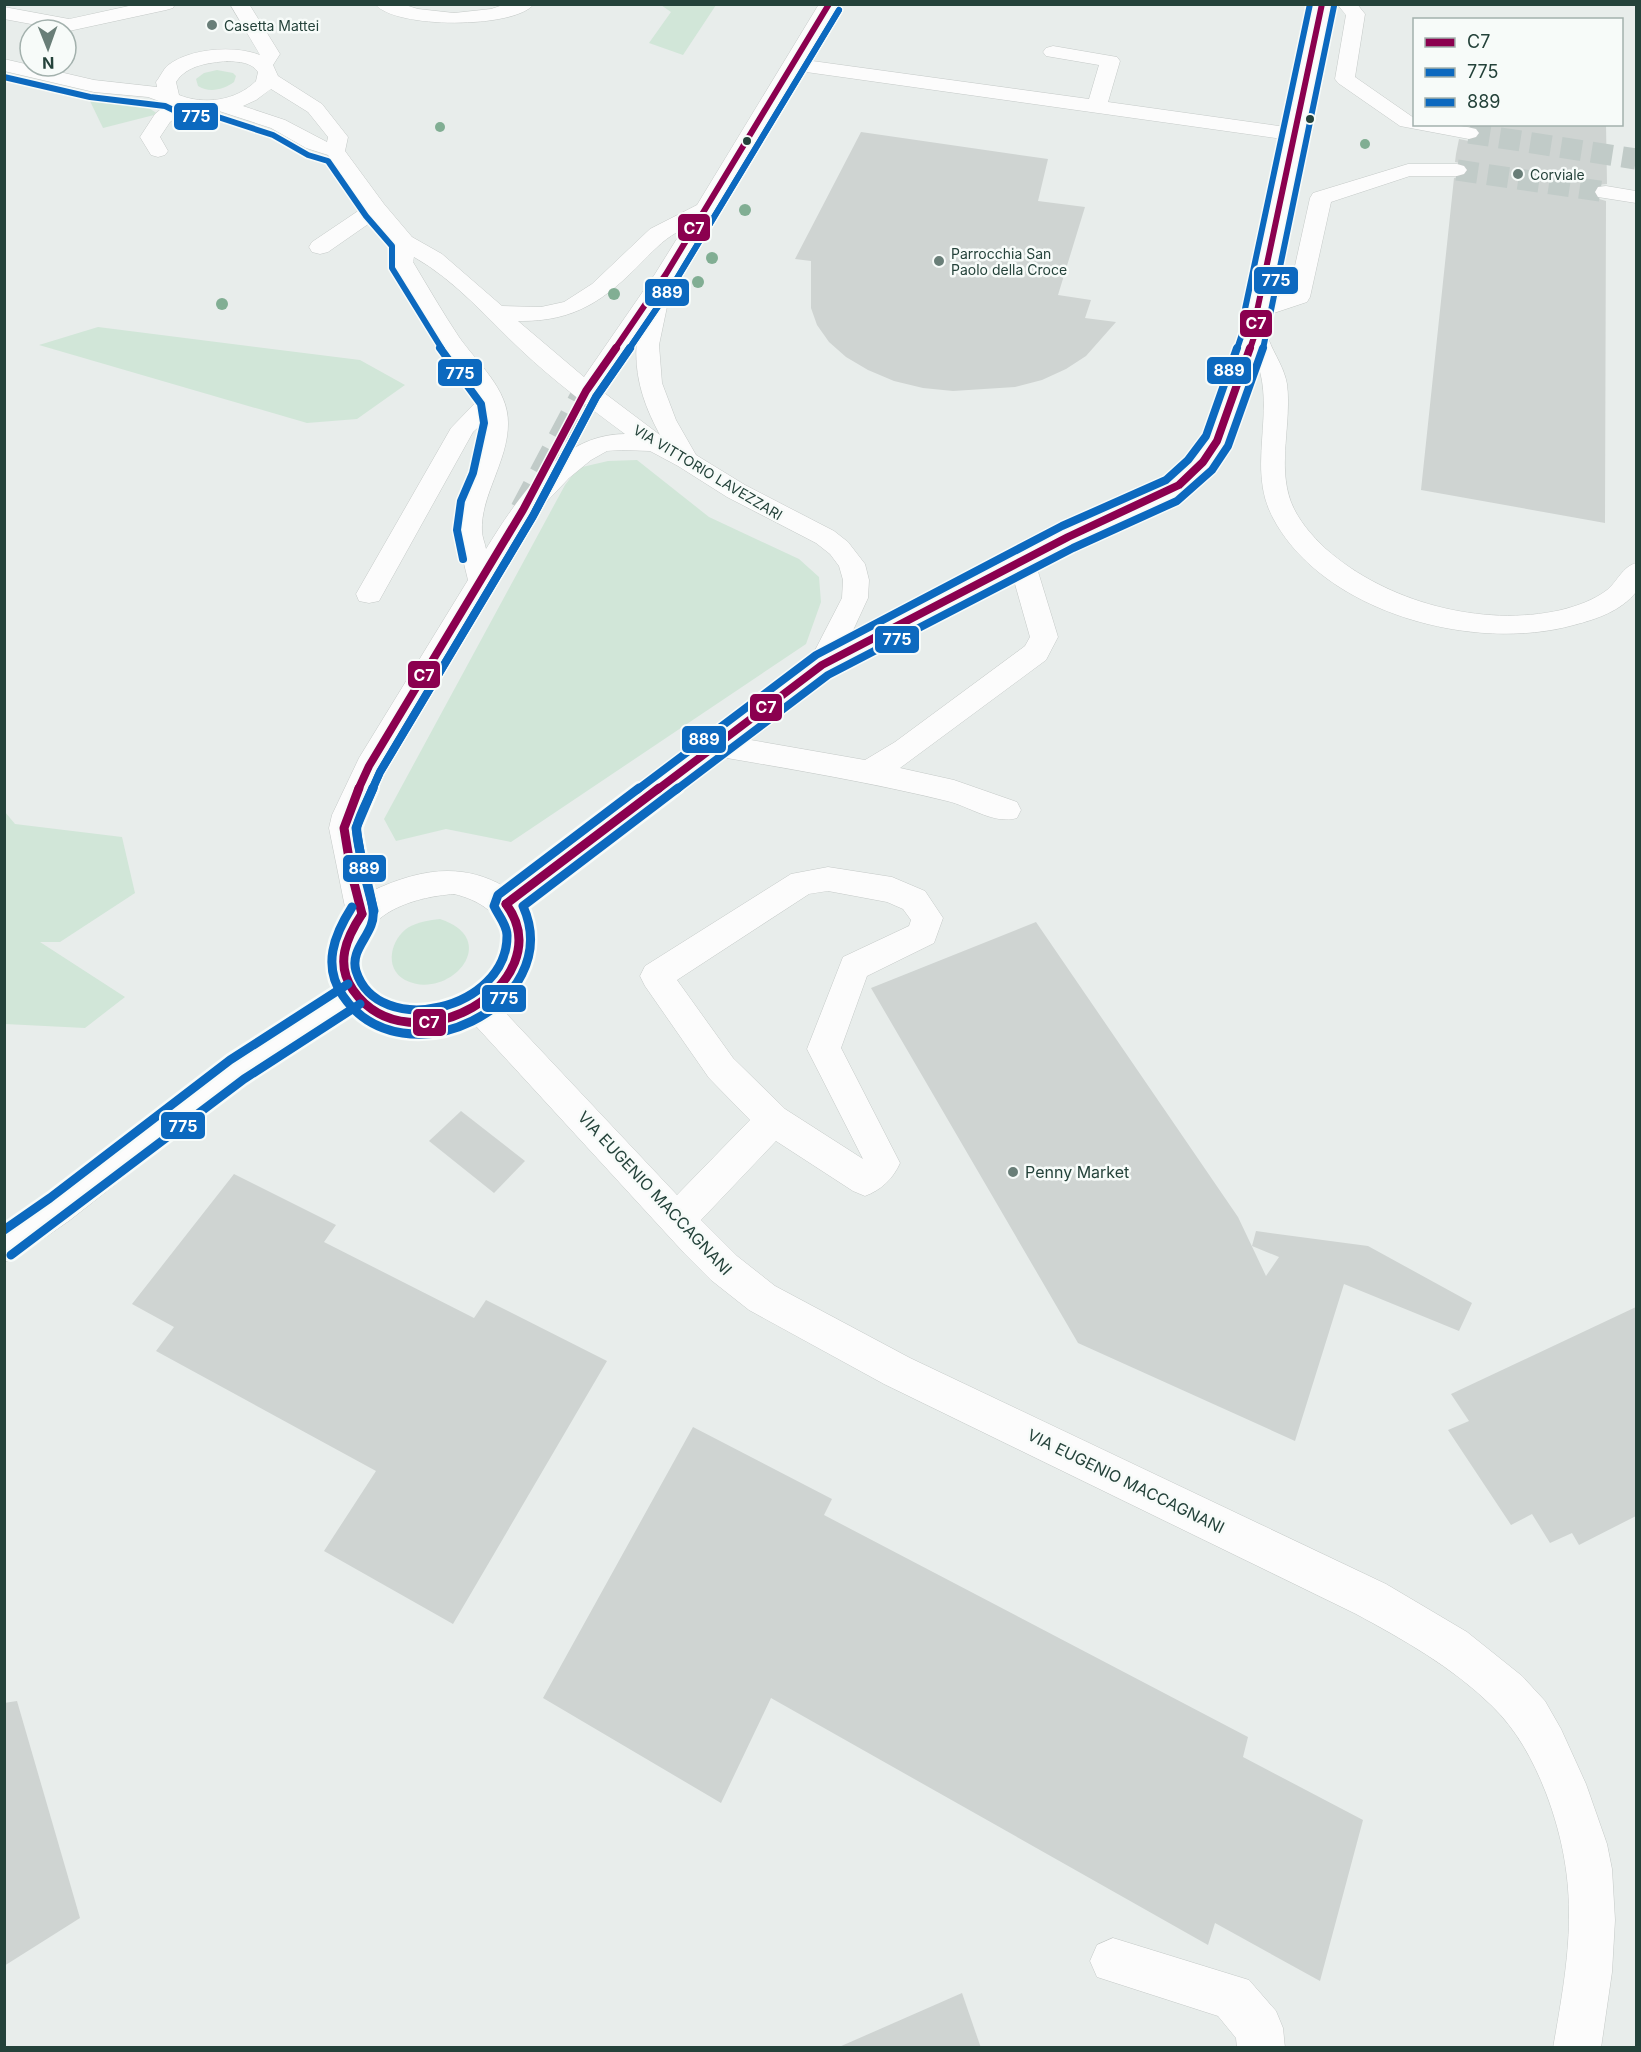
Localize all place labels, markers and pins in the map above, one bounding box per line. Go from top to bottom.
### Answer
place label: Casetta Mattei [224,17,319,34]
marker: Casetta Mattei [205,18,219,32]
unlabelled marker [1304,113,1316,125]
unlabelled marker [741,135,753,147]
place label: Corviale [1530,166,1585,183]
marker: Corviale [1511,167,1525,181]
place label: Parrocchia San Paolo della Croce [951,245,1067,278]
marker: Parrocchia San Paolo della Croce [932,254,946,268]
place label: Penny Market [1025,1162,1129,1182]
marker: Penny Market [1006,1165,1020,1179]

